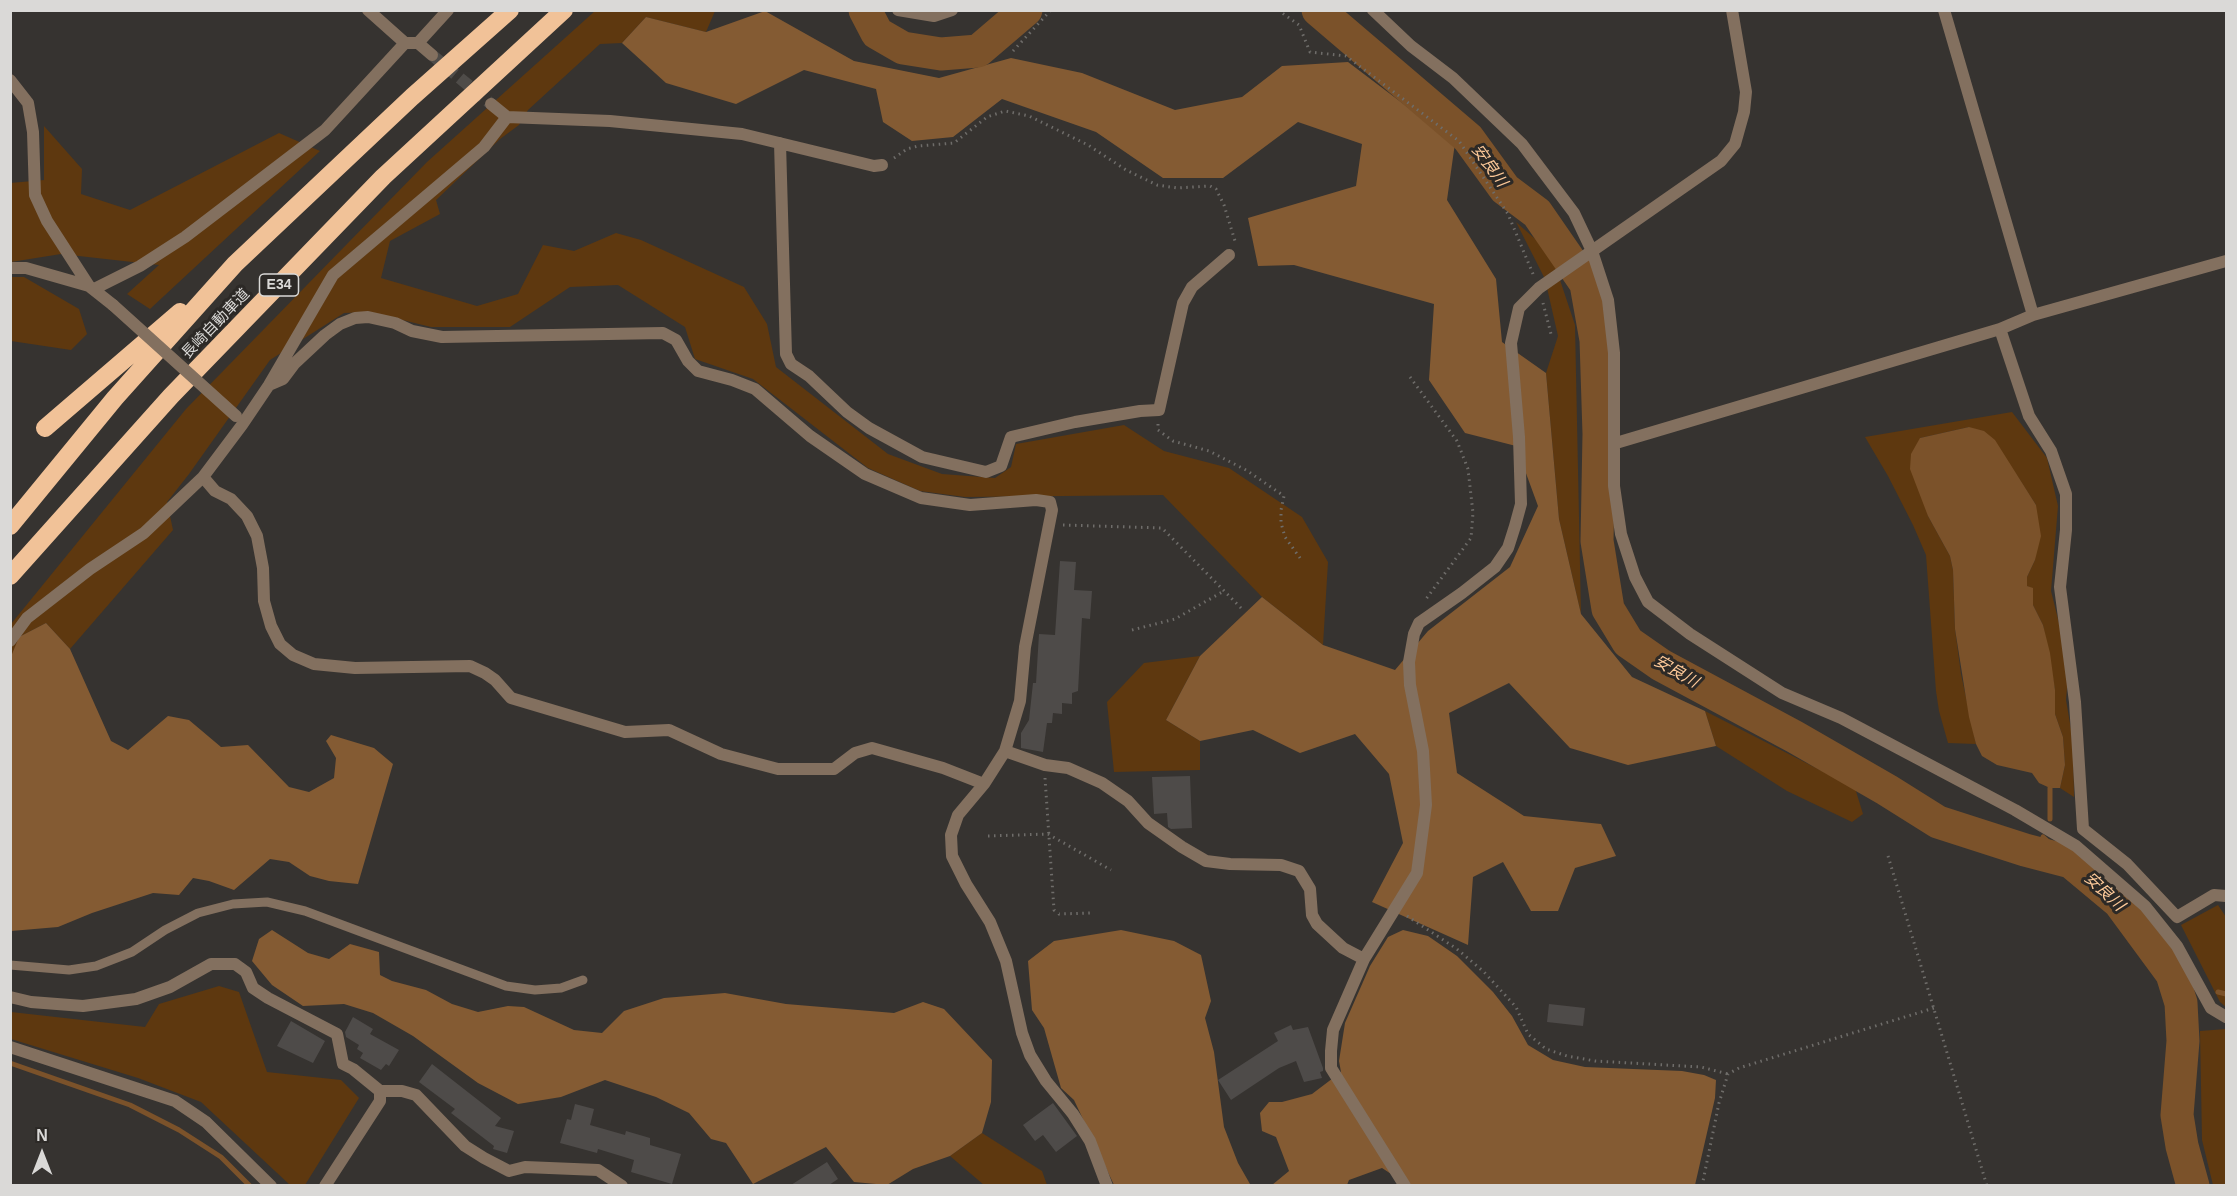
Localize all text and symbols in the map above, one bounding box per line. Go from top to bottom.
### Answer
water label: 安良川 [1467,141,1511,191]
road number: E34 [260,274,298,296]
street label: 長崎自動車道 [178,285,254,363]
water label: 安良川 [1650,652,1702,692]
water label: 安良川 [2080,869,2128,915]
north arrow [12,1124,72,1184]
text: N [36,1127,48,1144]

